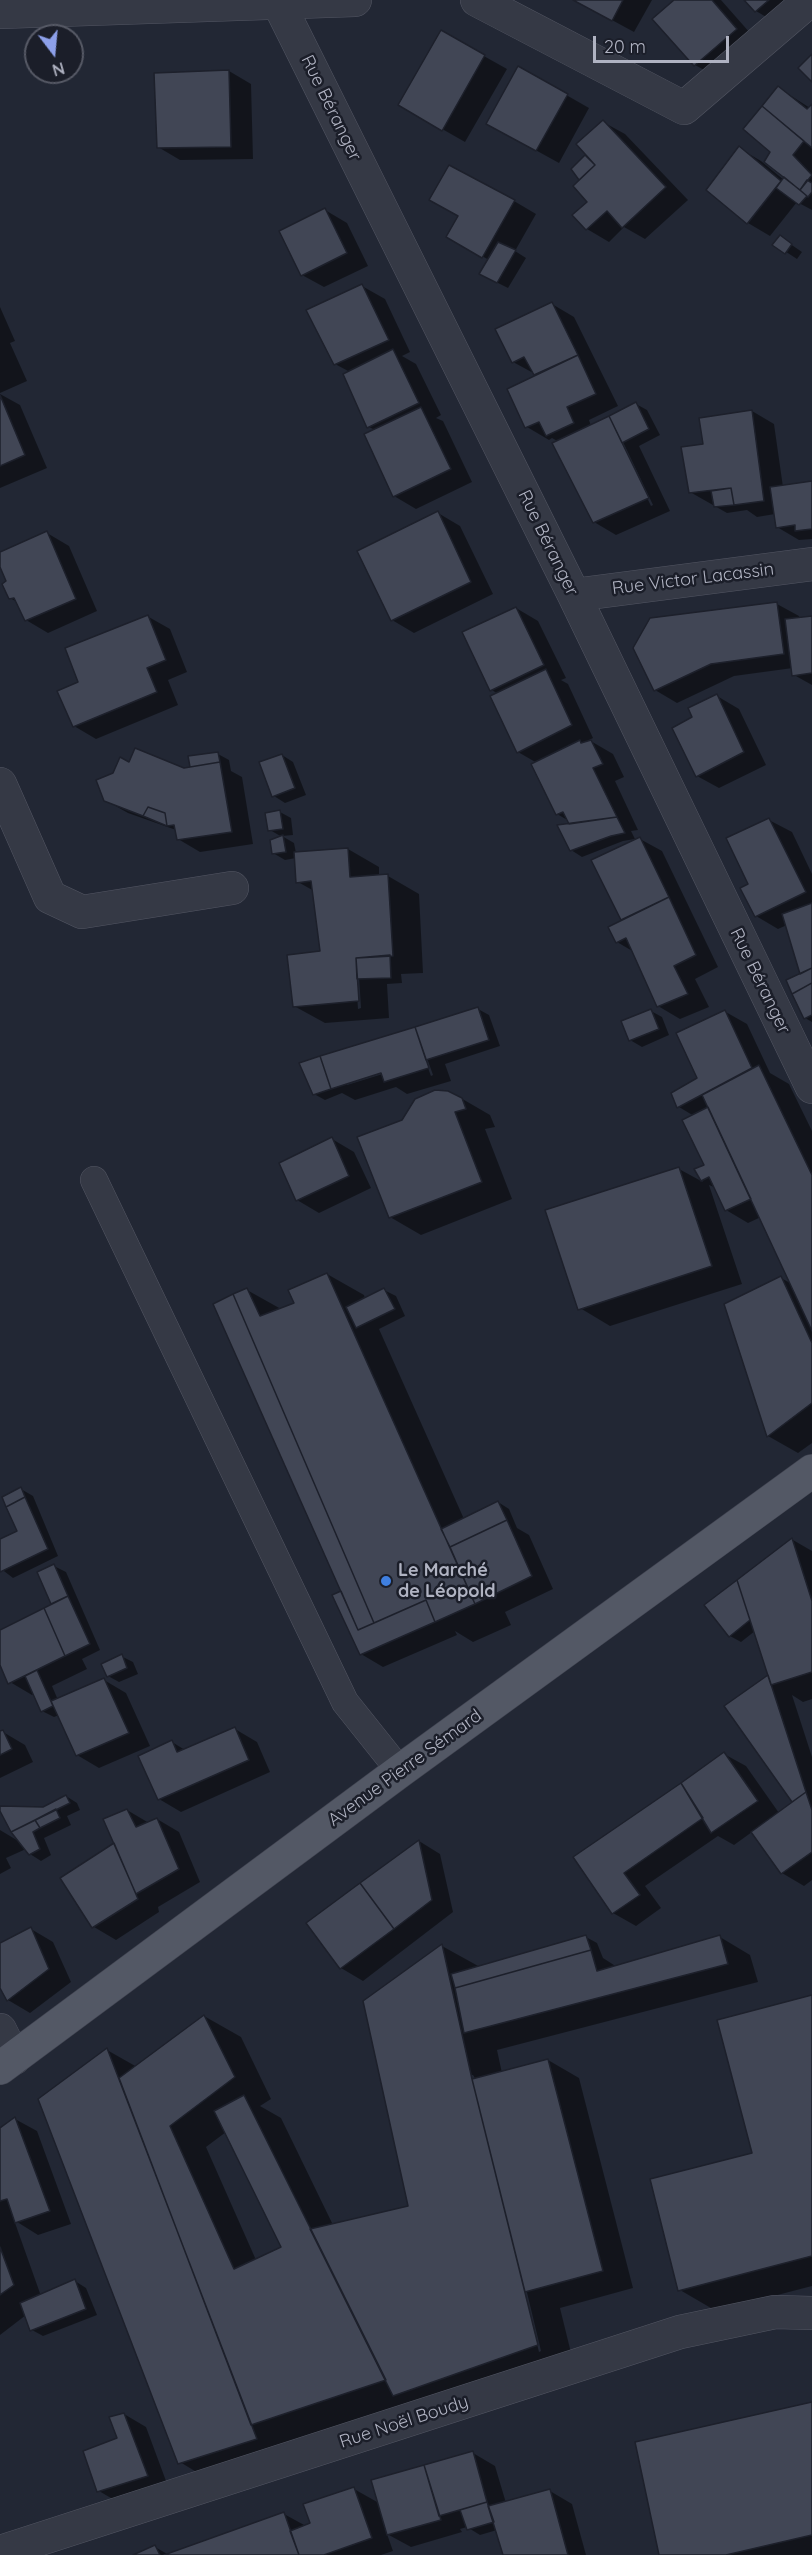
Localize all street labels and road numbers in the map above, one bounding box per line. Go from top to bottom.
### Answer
street label: Rue Béranger [296,52,366,164]
street label: Rue Béranger [513,487,583,599]
street label: Rue Victor Lacassin [611,558,775,600]
street label: Rue Béranger [725,925,795,1037]
street label: Avenue Pierre Sémard [324,1705,486,1831]
street label: Rue Noël Boudy [337,2391,471,2453]

